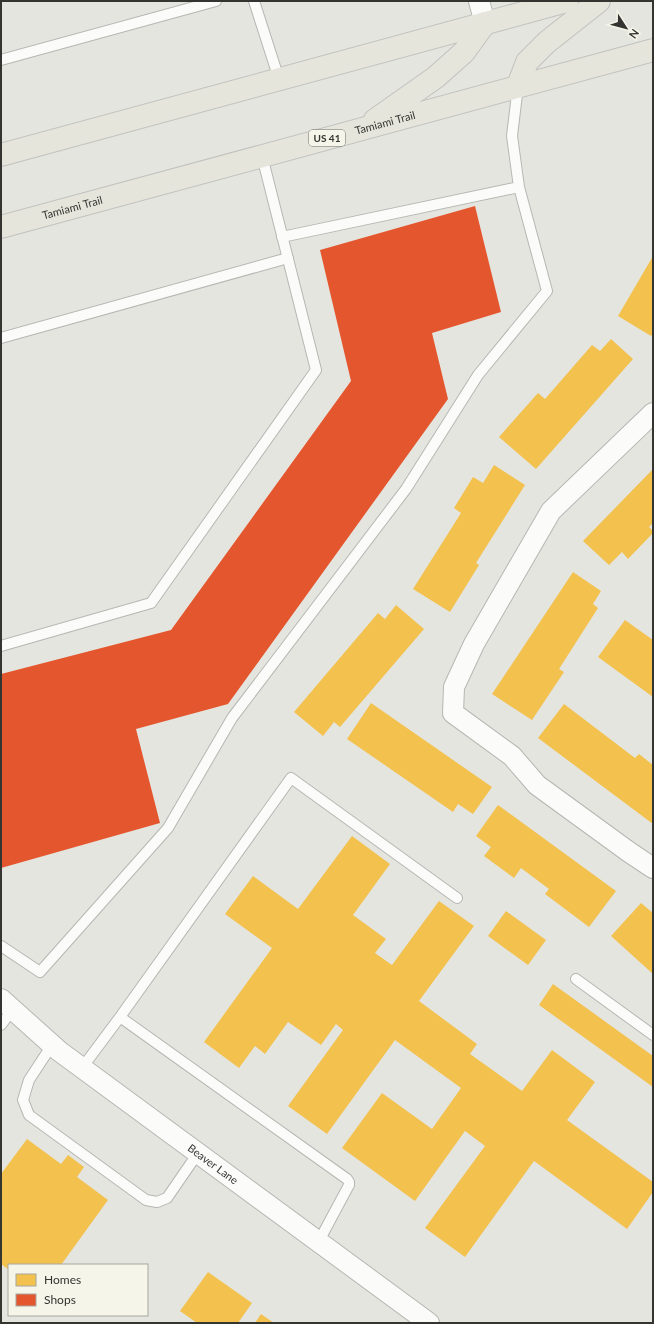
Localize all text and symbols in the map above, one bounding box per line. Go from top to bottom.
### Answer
north arrow [606,8,646,48]
text: N [627,27,642,41]
street label: Tamiami Trail [353,108,417,137]
road number: US 41 [309,130,345,146]
street label: Tamiami Trail [41,193,104,222]
street label: Beaver Lane [186,1141,241,1187]
legend [8,1264,148,1316]
text: Homes [44,1272,81,1287]
text: Shops [44,1292,76,1307]

